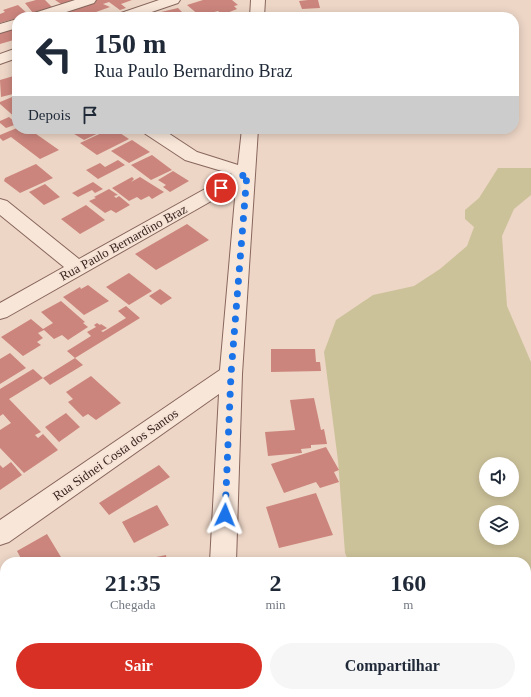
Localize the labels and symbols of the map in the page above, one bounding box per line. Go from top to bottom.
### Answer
pin [204,171,238,205]
street label: Rua Paulo Bernardino Braz [57,201,190,284]
street label: Rua Sidnei Costa dos Santos [50,405,181,503]
position arrow [204,494,246,536]

